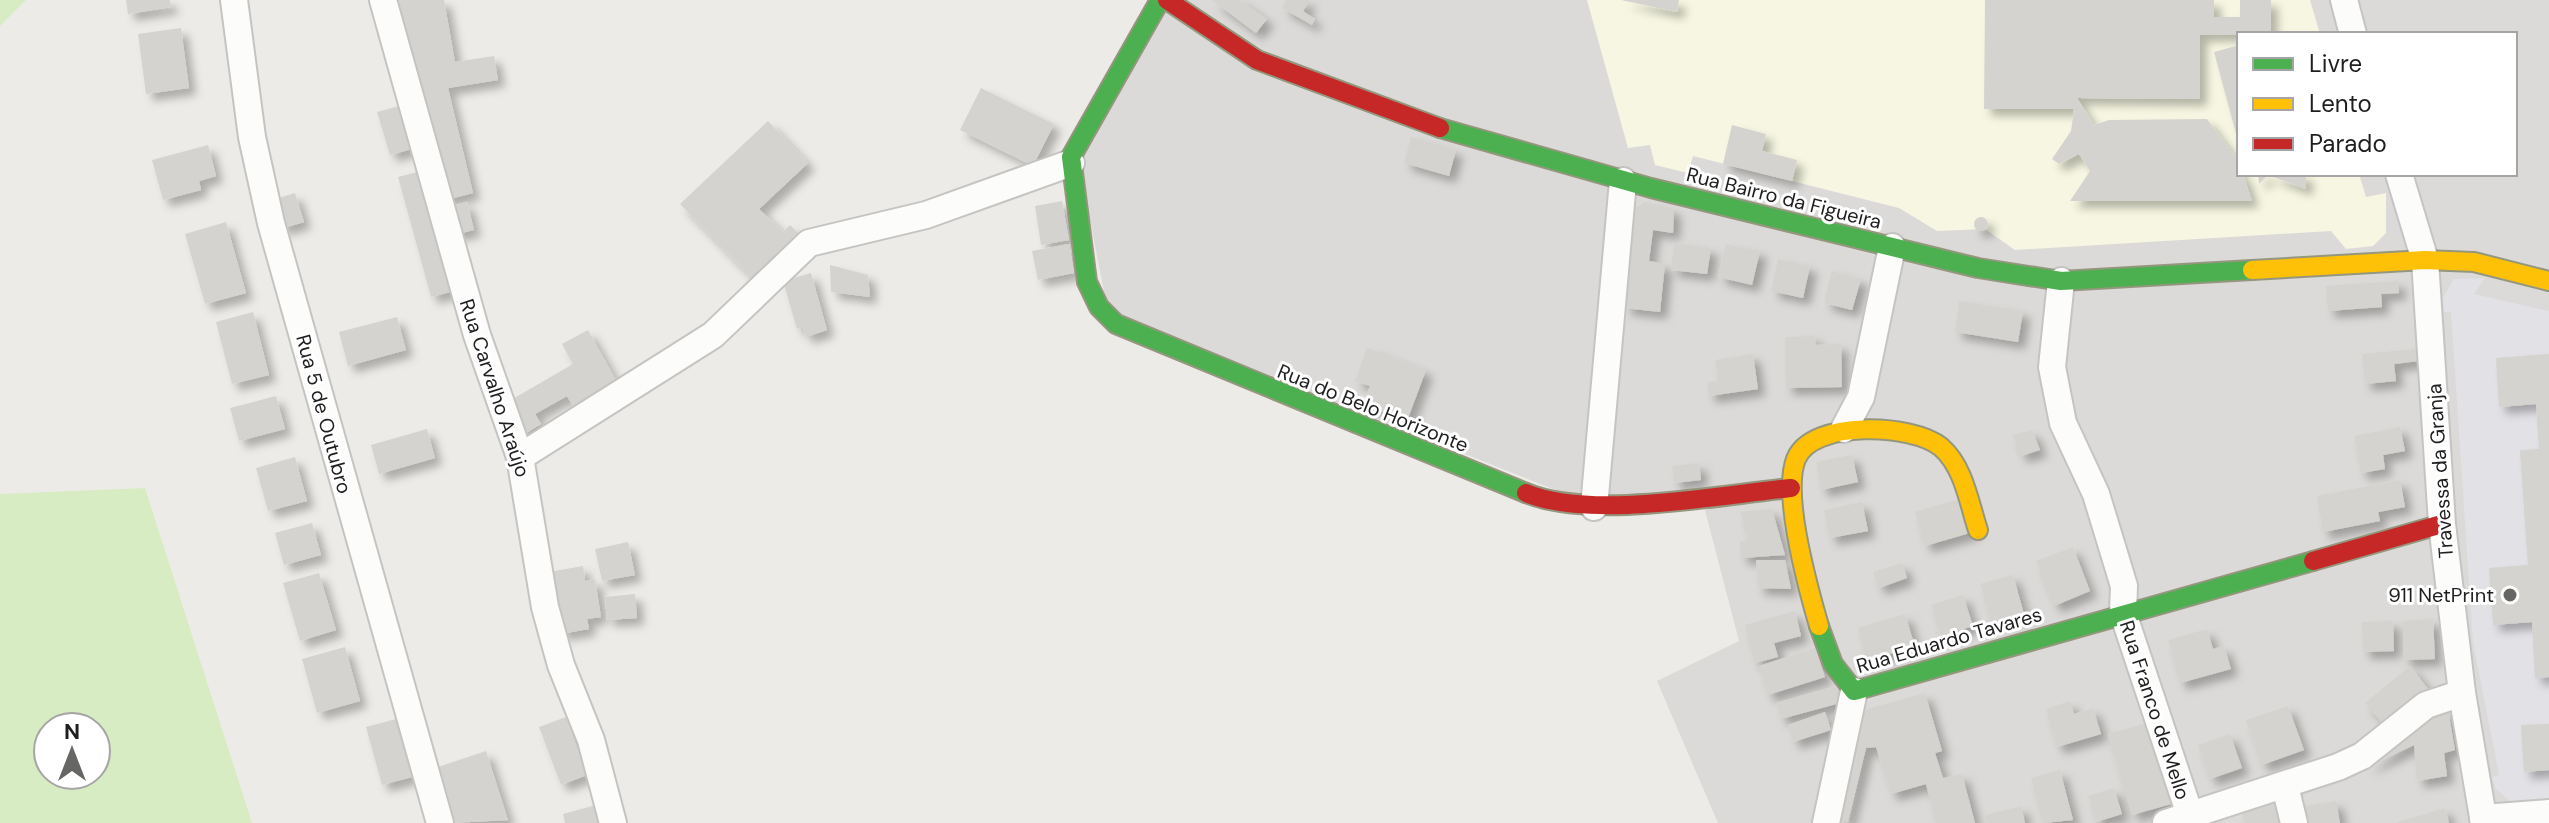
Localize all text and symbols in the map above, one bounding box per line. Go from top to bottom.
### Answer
legend [2237,32,2517,176]
text: Livre [2309,48,2362,79]
text: Lento [2309,88,2372,119]
text: Parado [2309,128,2387,159]
street label: Rua Bairro da Figueira [1684,161,1884,235]
street label: Rua Carvalho Araújo [454,296,536,480]
street label: Rua 5 de Outubro [290,331,358,497]
street label: Rua do Belo Horizonte [1274,358,1472,458]
street label: Travessa da Granja [2421,383,2459,559]
place label: 911 NetPrint [2388,582,2494,608]
marker: 911 NetPrint [2501,586,2519,604]
street label: Rua Eduardo Tavares [1853,601,2045,679]
street label: Rua Franco de Mello [2114,617,2196,803]
north arrow [32,711,112,791]
text: N [64,717,80,746]

